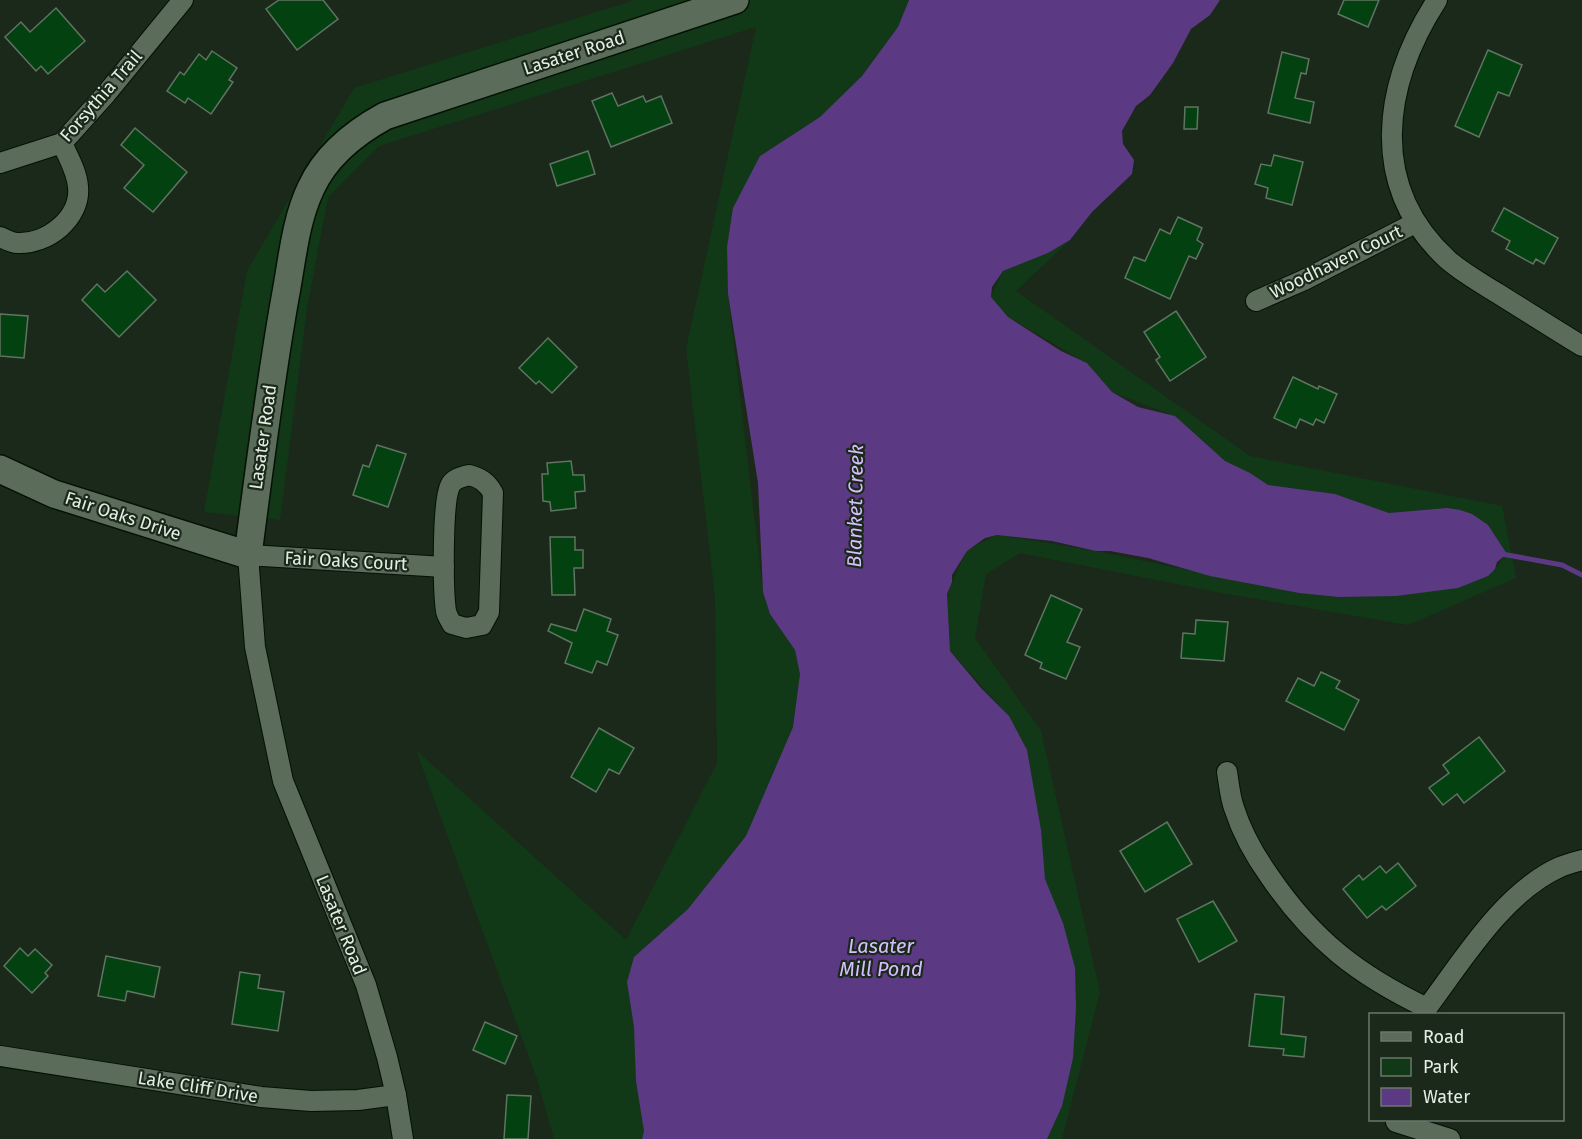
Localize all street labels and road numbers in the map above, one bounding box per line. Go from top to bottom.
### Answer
street label: Lasater Road [520,26,628,80]
street label: Forsythia Trail [55,46,147,146]
street label: Woodhaven Court [1266,220,1406,304]
street label: Lasater Road [245,383,281,491]
street label: Fair Oaks Drive [62,487,184,545]
street label: Fair Oaks Court [284,547,408,575]
street label: Lasater Road [311,872,371,978]
street label: Lake Cliff Drive [136,1067,260,1107]

